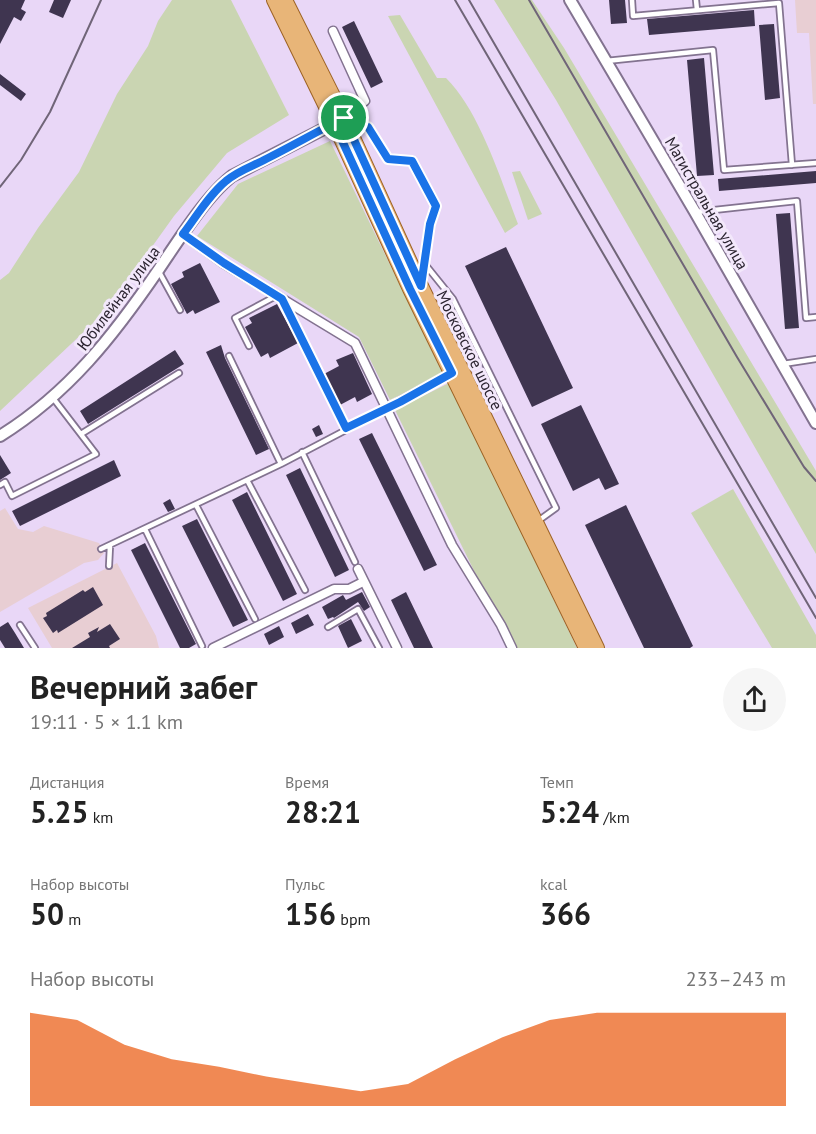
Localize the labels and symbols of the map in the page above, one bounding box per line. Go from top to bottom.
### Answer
pin [318,92,369,143]
street label: Магистральная улица [661,133,753,273]
street label: Юбилейная улица [72,242,164,354]
street label: Московское шоссе [432,287,508,413]

